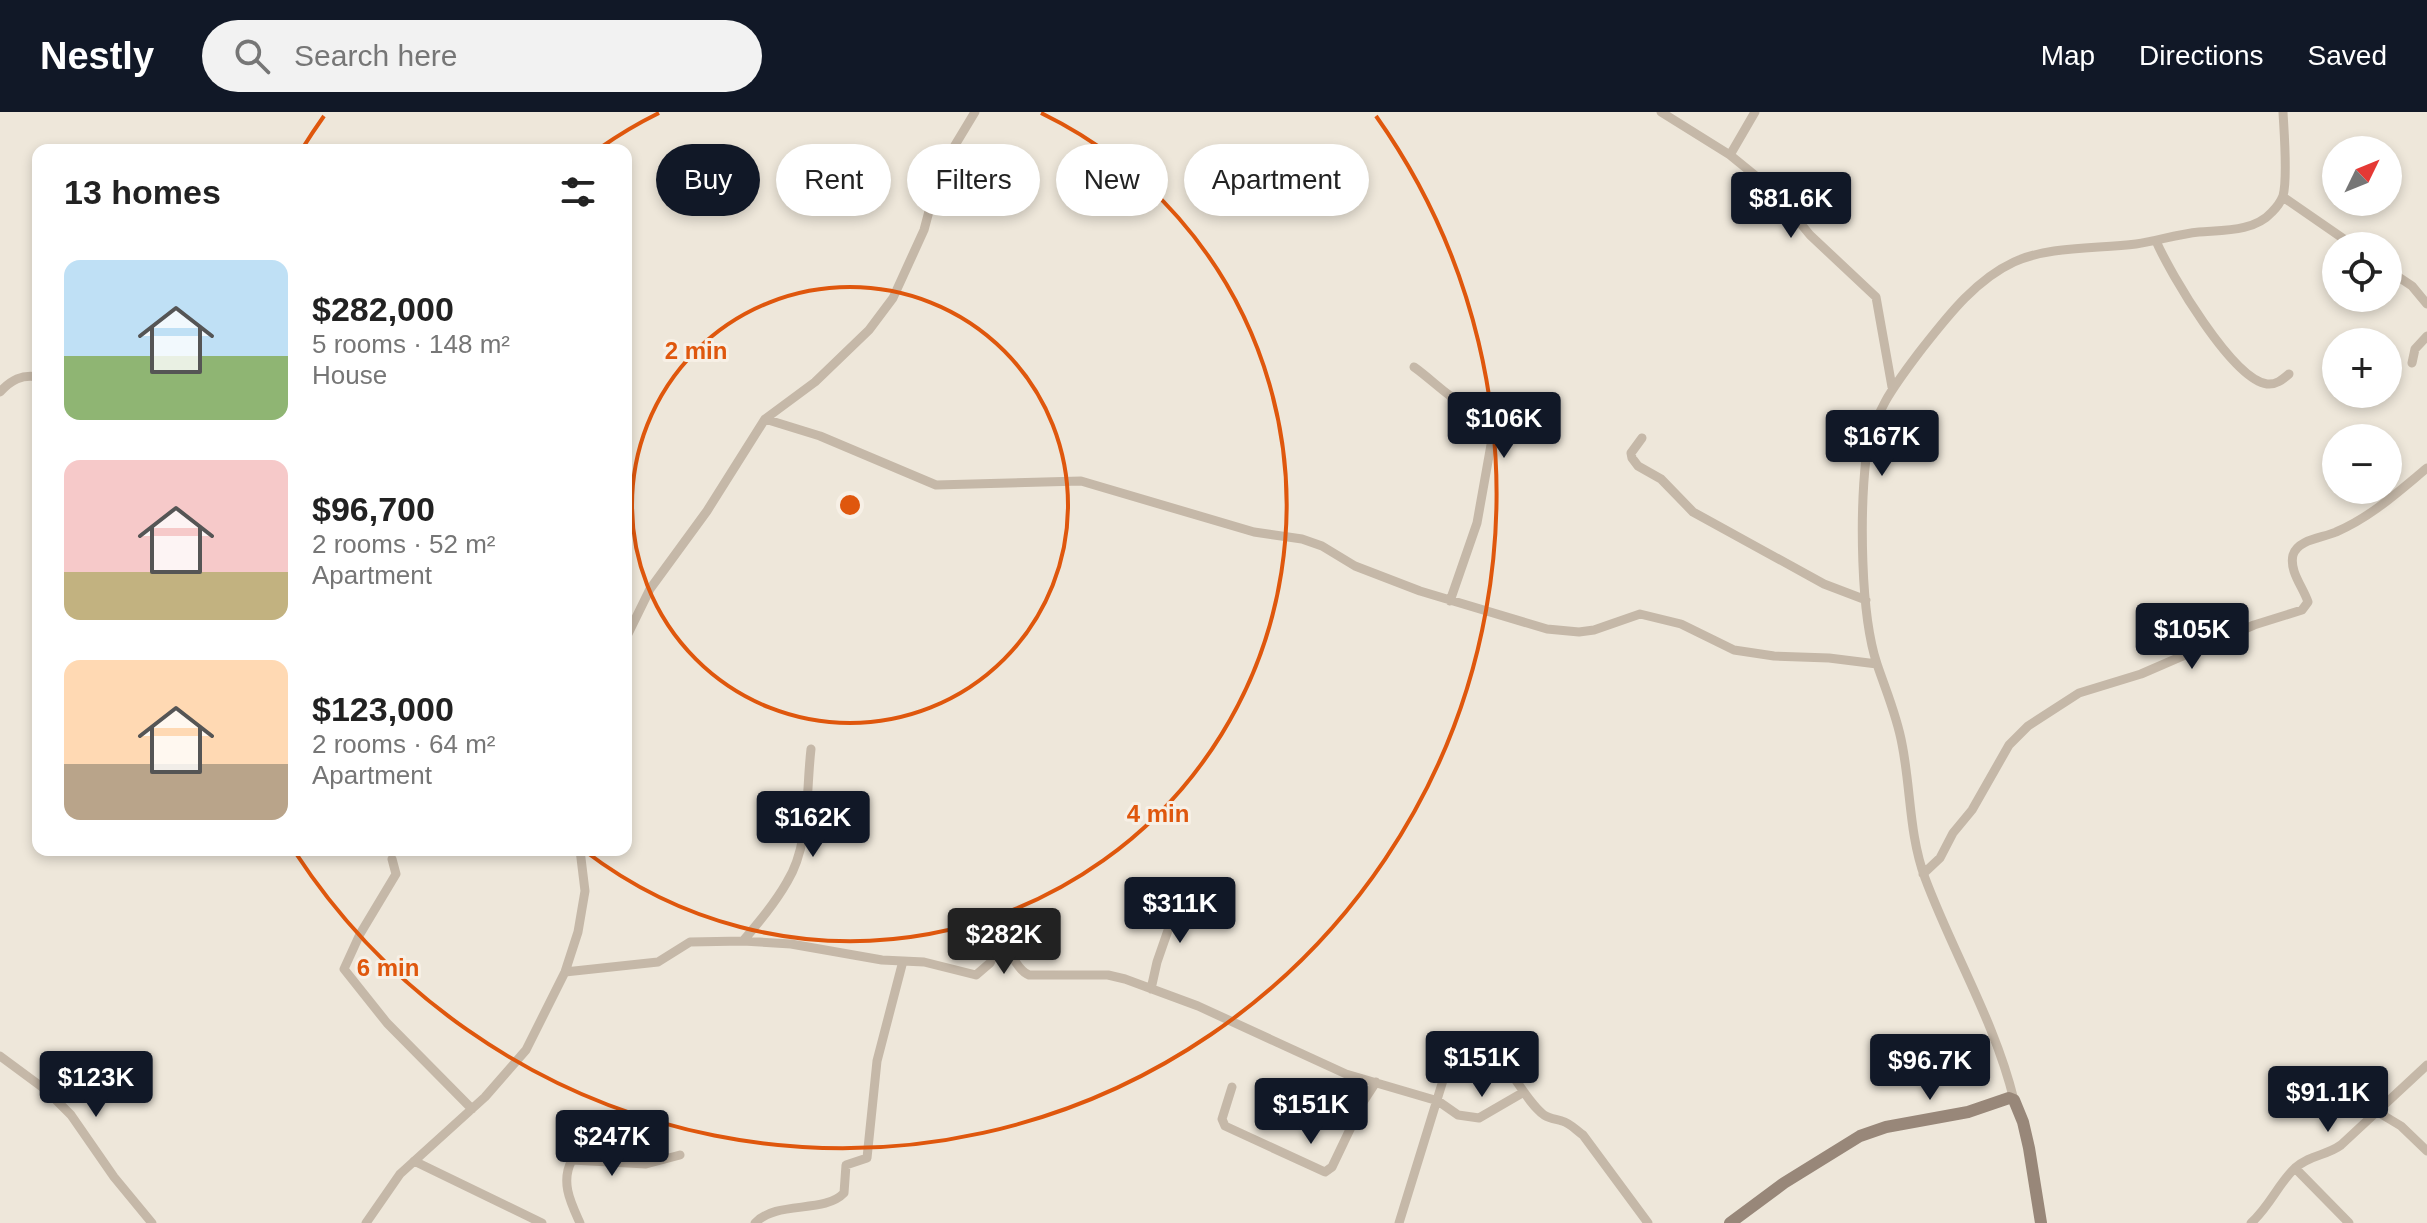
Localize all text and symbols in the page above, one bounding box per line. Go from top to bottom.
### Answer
search box [202,20,762,92]
icon: search [230,34,274,78]
text: Nestly [40,35,154,77]
text: Search here [294,39,458,72]
text: Map [2041,40,2095,71]
text: Directions [2139,40,2264,71]
text: Saved [2308,40,2387,71]
north arrow [2322,136,2402,216]
map controls [2322,136,2402,504]
chip: Buy [656,144,760,216]
chip: Rent [776,144,891,216]
chip: Filters [907,144,1040,216]
chip: New [1056,144,1168,216]
chip: Apartment [1184,144,1369,216]
icon: filters [556,170,600,214]
pin: $81.6K [1726,172,1856,240]
text: 13 homes [64,173,221,211]
text: $81.6K [1749,183,1833,213]
button: locate [2322,232,2402,312]
text: $282,000 [312,290,454,328]
icon: home [128,292,224,388]
button: + [2322,328,2402,408]
text: 5 rooms · 148 m² [312,329,510,359]
text: 2 min [665,337,727,364]
text: House [312,360,387,390]
pin: $106K [1448,392,1560,460]
text: $106K [1466,403,1542,433]
pin: $167K [1826,410,1938,478]
text: $167K [1844,421,1920,451]
button: − [2322,424,2402,504]
text: $96,700 [312,490,435,528]
centre of rings [836,491,864,519]
icon: home [128,492,224,588]
text: 2 rooms · 52 m² [312,529,496,559]
text: Apartment [312,560,432,590]
pin: $105K [2136,603,2248,671]
text: $105K [2154,614,2230,644]
text: $123,000 [312,690,454,728]
icon: home [128,692,224,788]
text: 2 rooms · 64 m² [312,729,496,759]
text: Apartment [312,760,432,790]
pin: $162K [757,791,869,859]
text: 4 min [1127,800,1189,827]
text: $162K [775,802,851,832]
pin: $311K [1124,877,1236,945]
text: $311K [1142,888,1218,918]
pin: $282K [948,908,1060,976]
text: $282K [966,919,1042,949]
text: 6 min [357,954,419,981]
pin: $151K [1426,1031,1538,1099]
pin: $96.7K [1865,1034,1995,1102]
text: $151K [1444,1042,1520,1072]
text: $96.7K [1888,1045,1972,1075]
pin: $123K [40,1051,152,1119]
text: $123K [58,1062,134,1092]
pin: $91.1K [2263,1066,2393,1134]
text: $91.1K [2286,1077,2370,1107]
pin: $151K [1255,1078,1367,1146]
text: $151K [1273,1089,1349,1119]
pin: $247K [556,1110,668,1178]
text: $247K [574,1121,650,1151]

